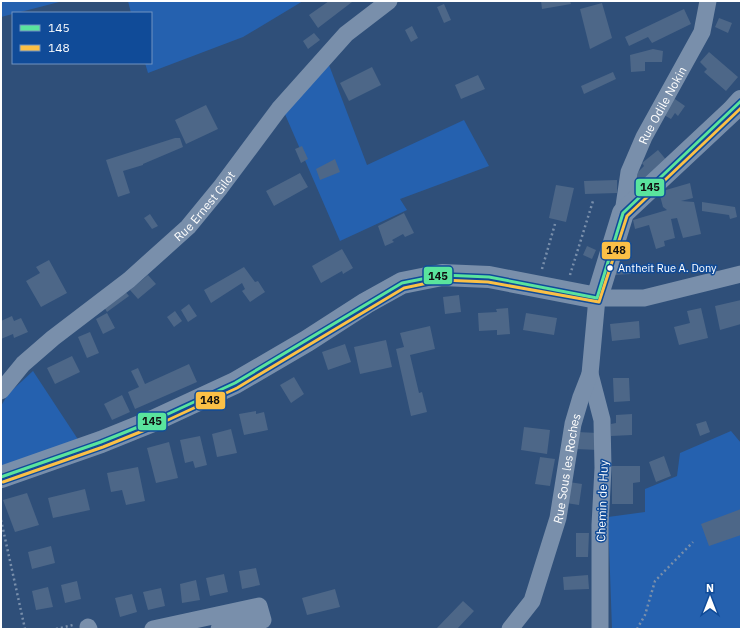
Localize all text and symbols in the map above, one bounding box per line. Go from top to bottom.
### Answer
legend [12,12,152,64]
text: 145 [48,20,70,35]
text: 148 [48,40,70,55]
street label: Rue Odile Nokin [634,64,689,146]
street label: Rue Ernest Gilot [170,168,238,244]
line badge: 145 [635,178,665,197]
text: 145 [640,180,660,194]
line badge: 148 [601,241,631,260]
text: 148 [606,243,626,257]
place label: Antheit Rue A. Dony [618,261,717,275]
marker: Antheit Rue A. Dony [605,263,615,273]
line badge: 145 [423,266,453,285]
text: 145 [428,269,448,283]
line badge: 148 [195,391,226,410]
text: 148 [200,393,220,407]
street label: Rue Sous les Roches [549,411,583,525]
line badge: 145 [137,412,167,431]
text: 145 [142,414,162,428]
street label: Chemin de Huy [593,460,611,542]
north arrow [690,578,730,618]
text: N [706,581,714,595]

